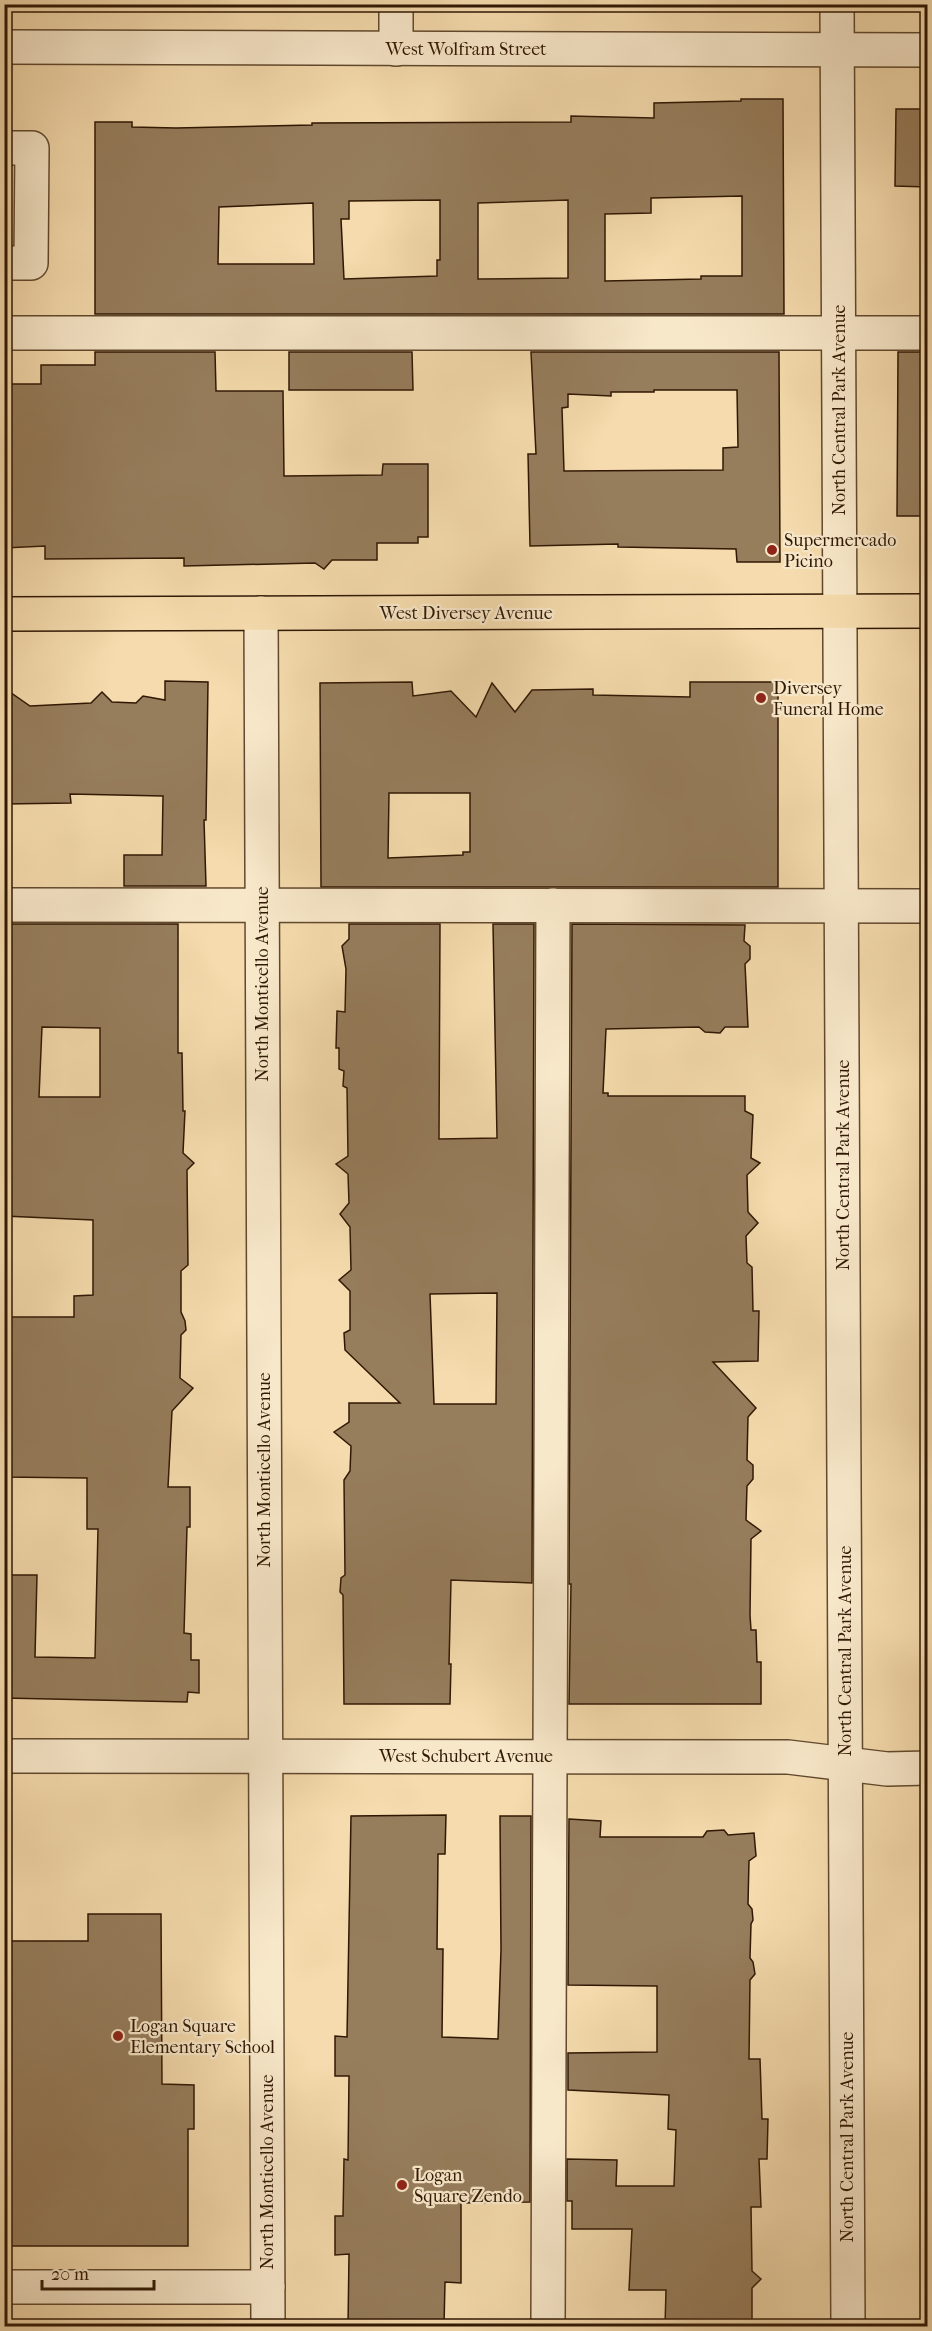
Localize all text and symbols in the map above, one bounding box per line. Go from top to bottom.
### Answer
street label: West Wolfram Street [385,39,547,60]
street label: North Central Park Avenue [829,305,850,515]
place label: Supermercado Picino [784,530,896,572]
marker: Supermercado Picino [765,543,779,557]
street label: West Diversey Avenue [378,603,553,624]
place label: Diversey Funeral Home [773,678,884,720]
marker: Diversey Funeral Home [754,691,768,705]
street label: North Monticello Avenue [252,886,273,1082]
street label: North Central Park Avenue [833,1060,854,1270]
street label: North Monticello Avenue [254,1372,275,1568]
street label: North Central Park Avenue [835,1546,856,1756]
street label: West Schubert Avenue [378,1746,553,1767]
place label: Logan Square Elementary School [130,2016,275,2058]
marker: Logan Square Elementary School [111,2029,125,2043]
street label: North Central Park Avenue [837,2032,858,2242]
street label: North Monticello Avenue [257,2074,278,2270]
place label: Logan Square Zendo [414,2165,522,2207]
marker: Logan Square Zendo [395,2178,409,2192]
scale bar [42,2253,154,2291]
text: 20 m [51,2264,89,2285]

